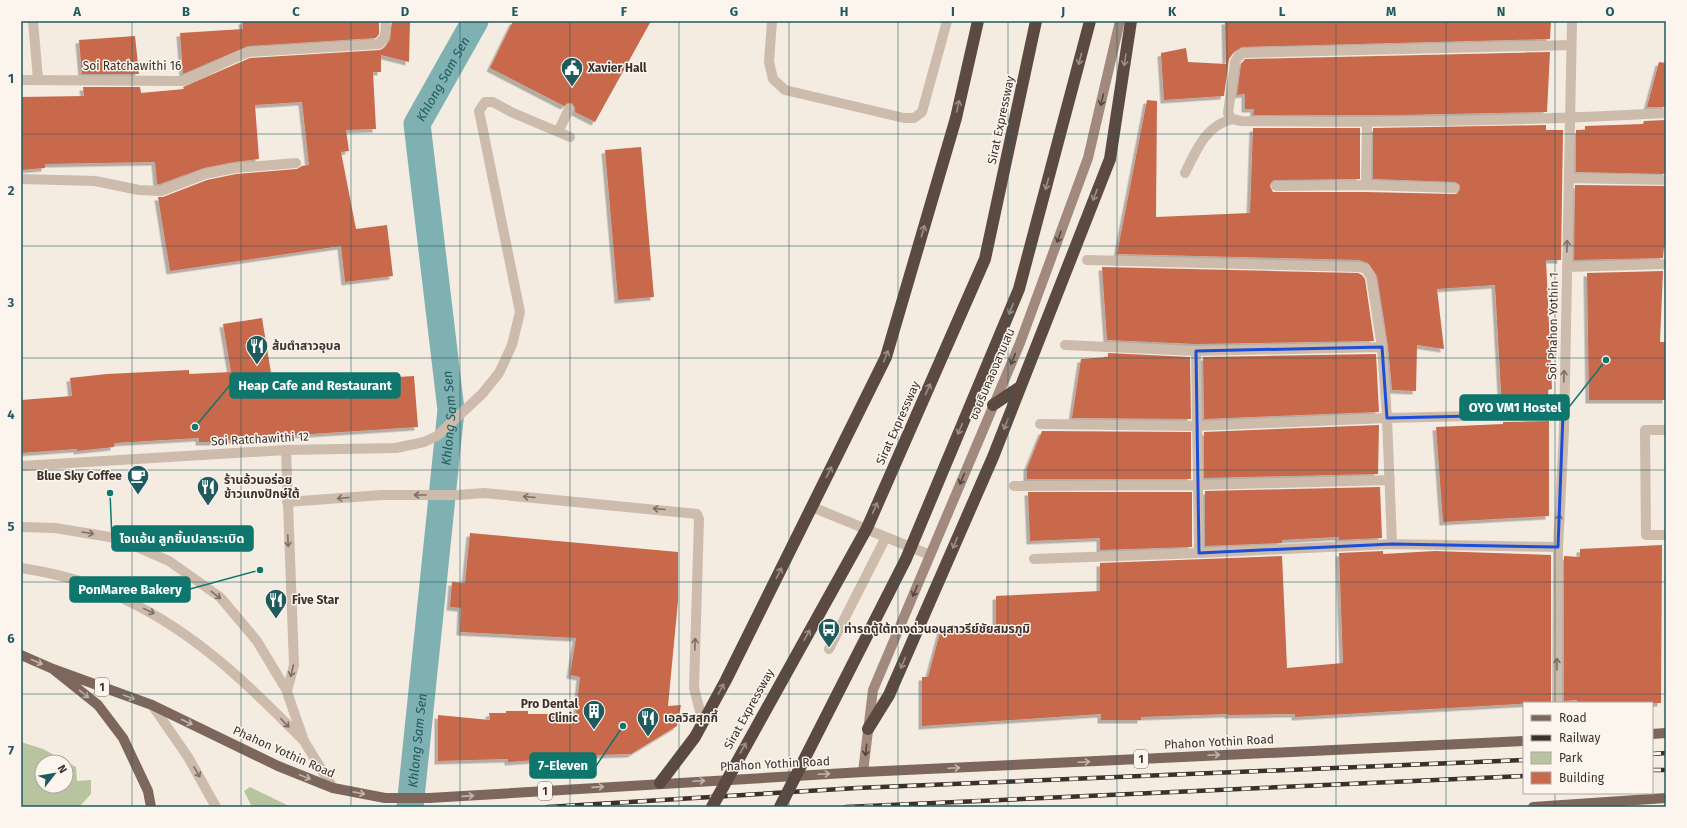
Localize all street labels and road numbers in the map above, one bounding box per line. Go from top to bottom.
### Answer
street label: Soi Ratchawithi 16 [83,59,181,73]
street label: Sirat Expressway [985,74,1017,166]
street label: Soi Phahon Yothin 1 [1545,272,1561,380]
street label: ซอยริมคลองสามเสน [966,326,1018,422]
street label: Sirat Expressway [873,379,923,467]
street label: Soi Ratchawithi 12 [211,429,309,449]
street label: Sirat Expressway [721,666,777,752]
road number: 1 [95,678,109,696]
street label: Phahon Yothin Road [231,723,337,781]
street label: Phahon Yothin Road [1164,732,1274,752]
road number: 1 [1134,750,1148,768]
street label: Phahon Yothin Road [720,754,830,774]
road number: 1 [538,782,552,800]

